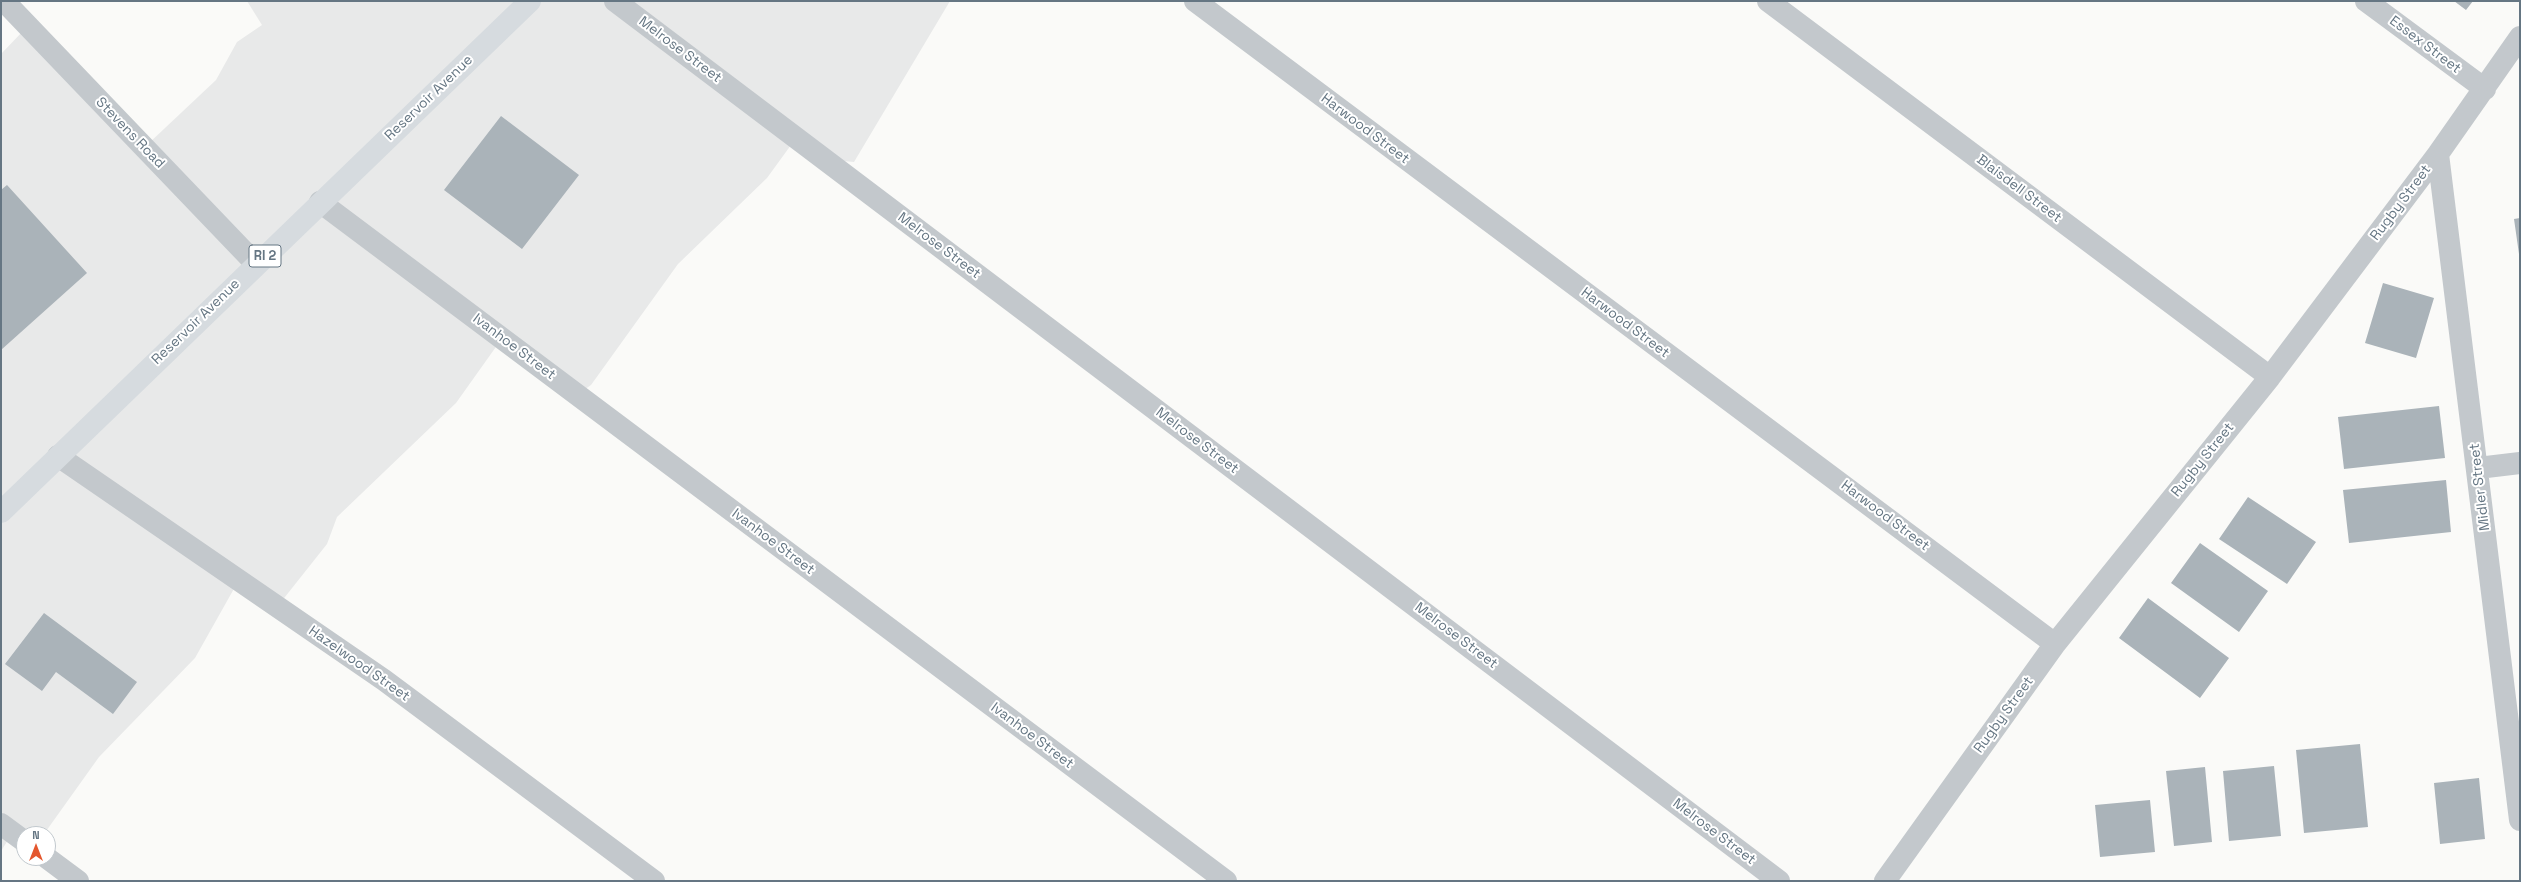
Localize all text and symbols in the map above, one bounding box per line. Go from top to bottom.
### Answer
street label: Melrose Street [635,13,725,87]
street label: Essex Street [2386,13,2464,77]
street label: Reservoir Avenue [382,52,476,144]
street label: Harwood Street [1317,90,1413,168]
street label: Stevens Road [92,94,168,172]
street label: Blaisdell Street [1973,152,2065,226]
street label: Rugby Street [2367,162,2435,244]
street label: Melrose Street [894,209,984,283]
road number: RI 2 [249,245,281,267]
street label: Reservoir Avenue [149,276,243,368]
street label: Harwood Street [1577,284,1673,362]
street label: Ivanhoe Street [469,310,559,384]
street label: Melrose Street [1152,404,1242,478]
street label: Rugby Street [2168,420,2238,500]
street label: Midler Street [2466,442,2494,532]
street label: Harwood Street [1837,477,1933,555]
street label: Ivanhoe Street [728,505,818,579]
street label: Melrose Street [1411,599,1501,673]
street label: Hazelwood Street [305,623,413,705]
street label: Rugby Street [1971,674,2037,756]
street label: Ivanhoe Street [987,699,1077,773]
street label: Melrose Street [1669,795,1759,869]
north arrow [16,826,56,866]
text: N [32,828,40,842]

